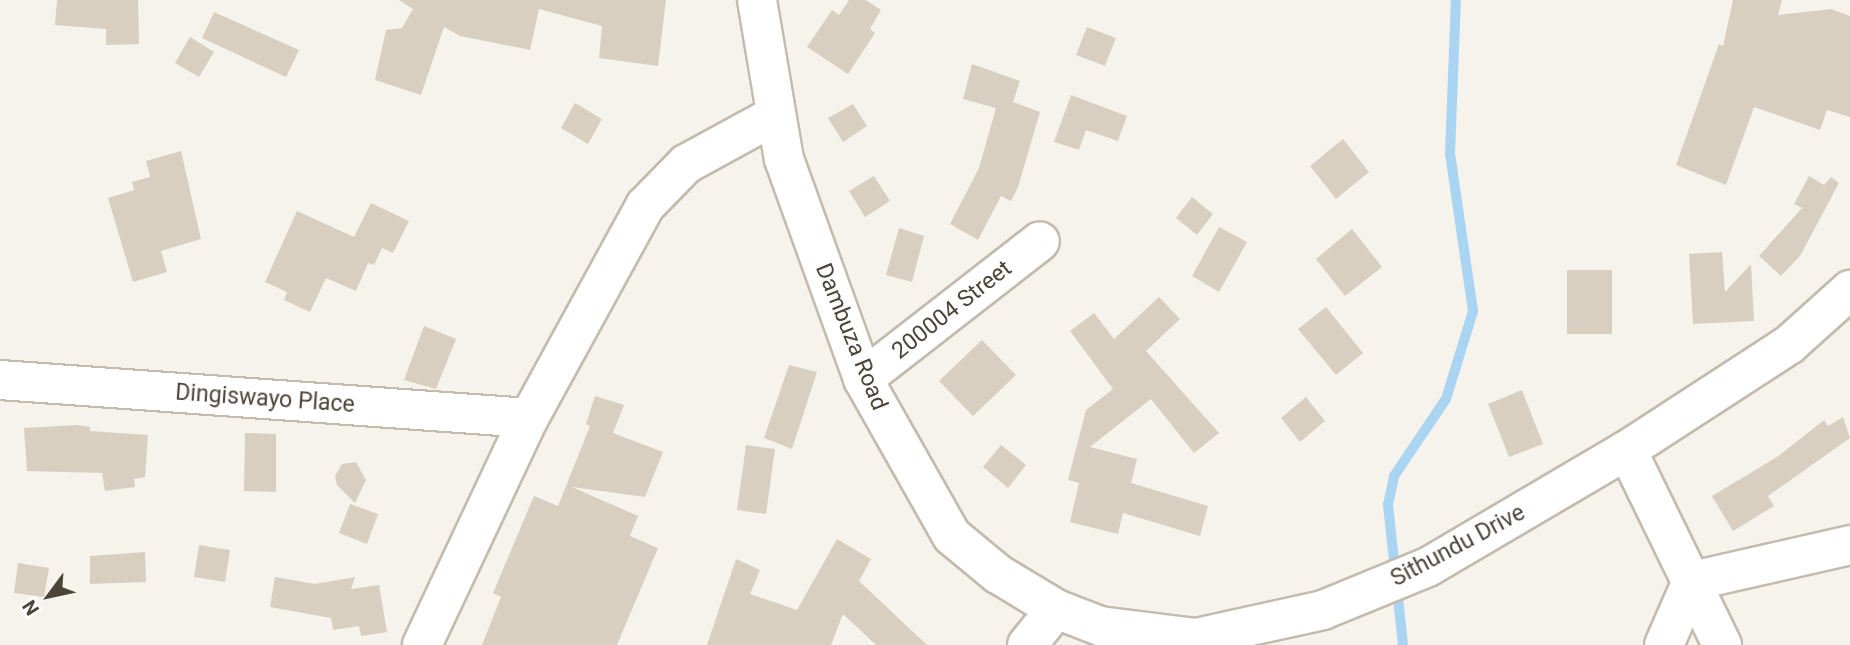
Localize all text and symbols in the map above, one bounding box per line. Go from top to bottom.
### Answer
street label: 200004 Street [887,255,1017,365]
street label: Dambuza Road [809,260,893,414]
street label: Dingiswayo Place [174,379,356,419]
street label: Sithundu Drive [1386,499,1530,593]
north arrow [14,561,84,631]
text: N [18,596,44,620]

